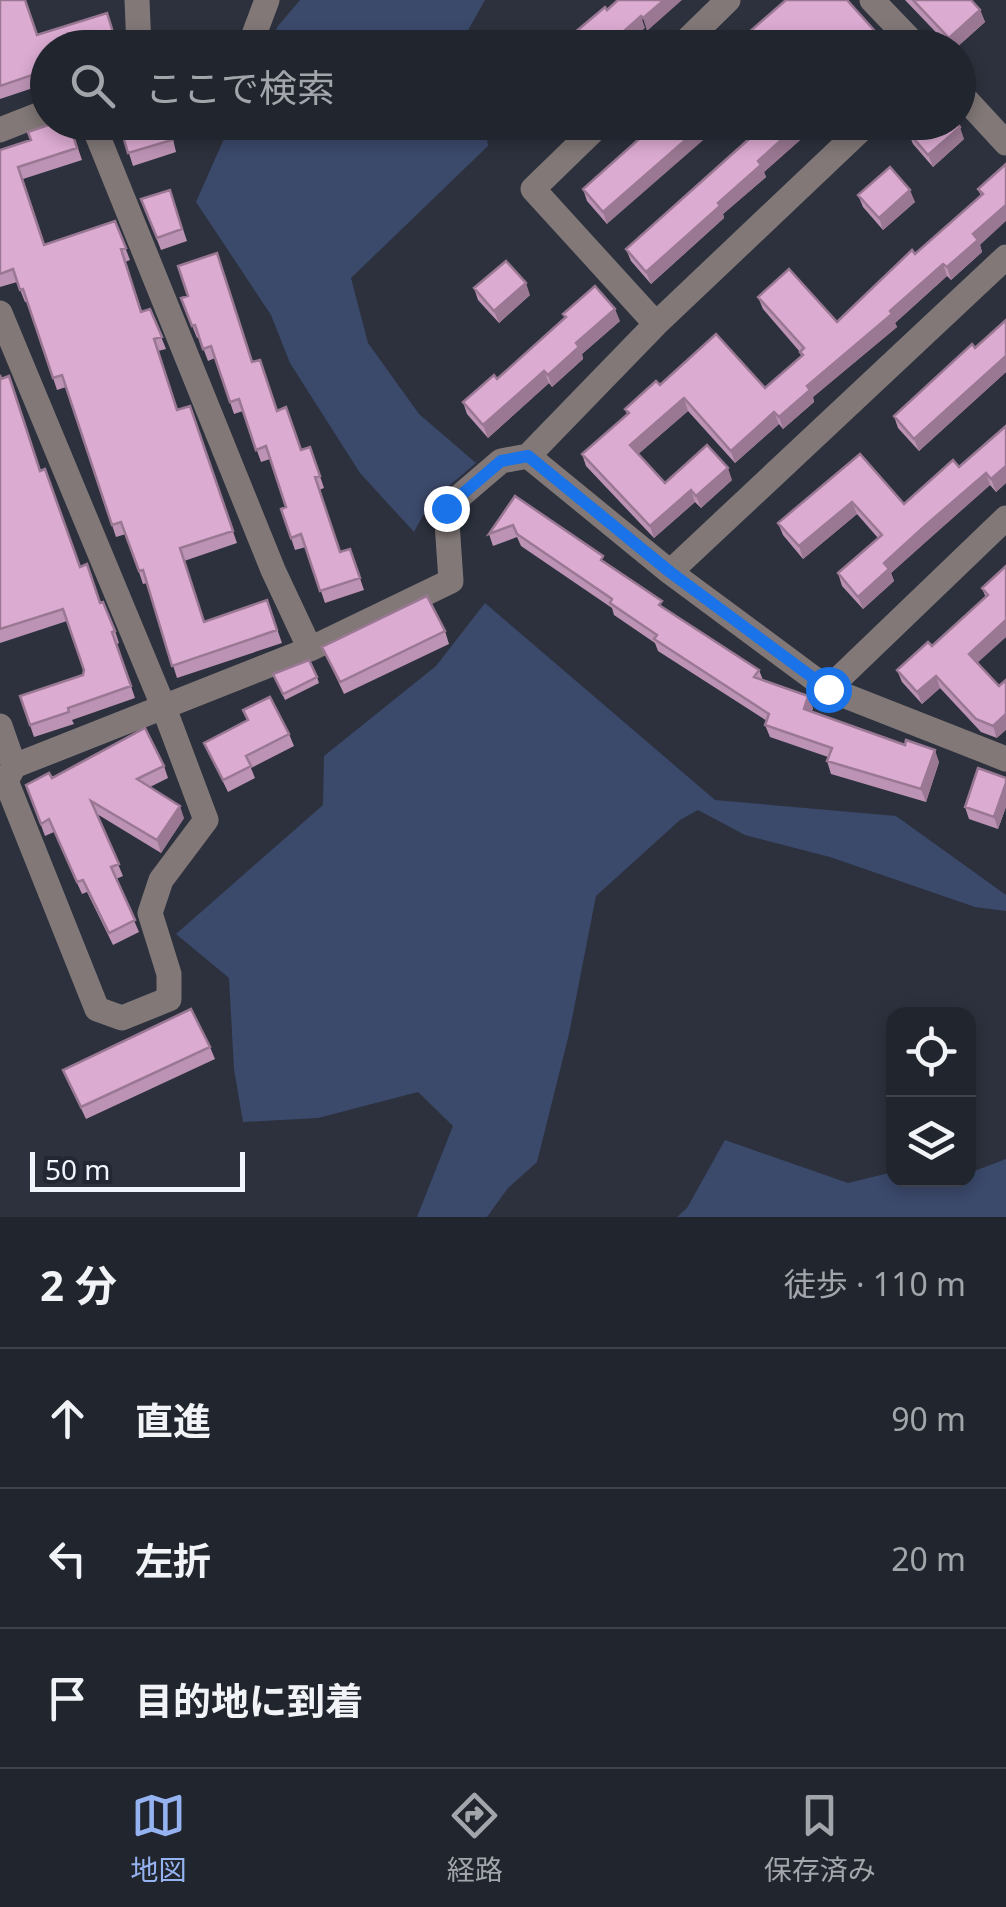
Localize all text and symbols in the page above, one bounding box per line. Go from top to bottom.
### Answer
search box [30,30,976,140]
icon: search [65,58,120,113]
text: ここで検索 [145,61,335,113]
route end [424,486,470,532]
route start [806,667,852,713]
map controls [886,1007,976,1187]
button: locate [886,1007,976,1097]
button: layers [886,1097,976,1187]
scale bar [30,1147,245,1192]
text: 50 m [45,1150,111,1188]
text: 2 分 [40,1256,117,1313]
text: 徒歩 · 110 m [784,1262,966,1305]
icon: ahead [40,1391,95,1446]
text: 直進 [135,1394,211,1446]
text: 90 m [891,1397,966,1440]
icon: left [40,1531,95,1586]
text: 左折 [135,1534,211,1586]
text: 20 m [891,1537,966,1580]
icon: arrive [40,1671,95,1726]
text: 目的地に到着 [135,1674,363,1726]
tab: 地図 [130,1788,186,1888]
tab: 経路 [447,1788,503,1888]
tab: 保存済み [764,1788,876,1888]

